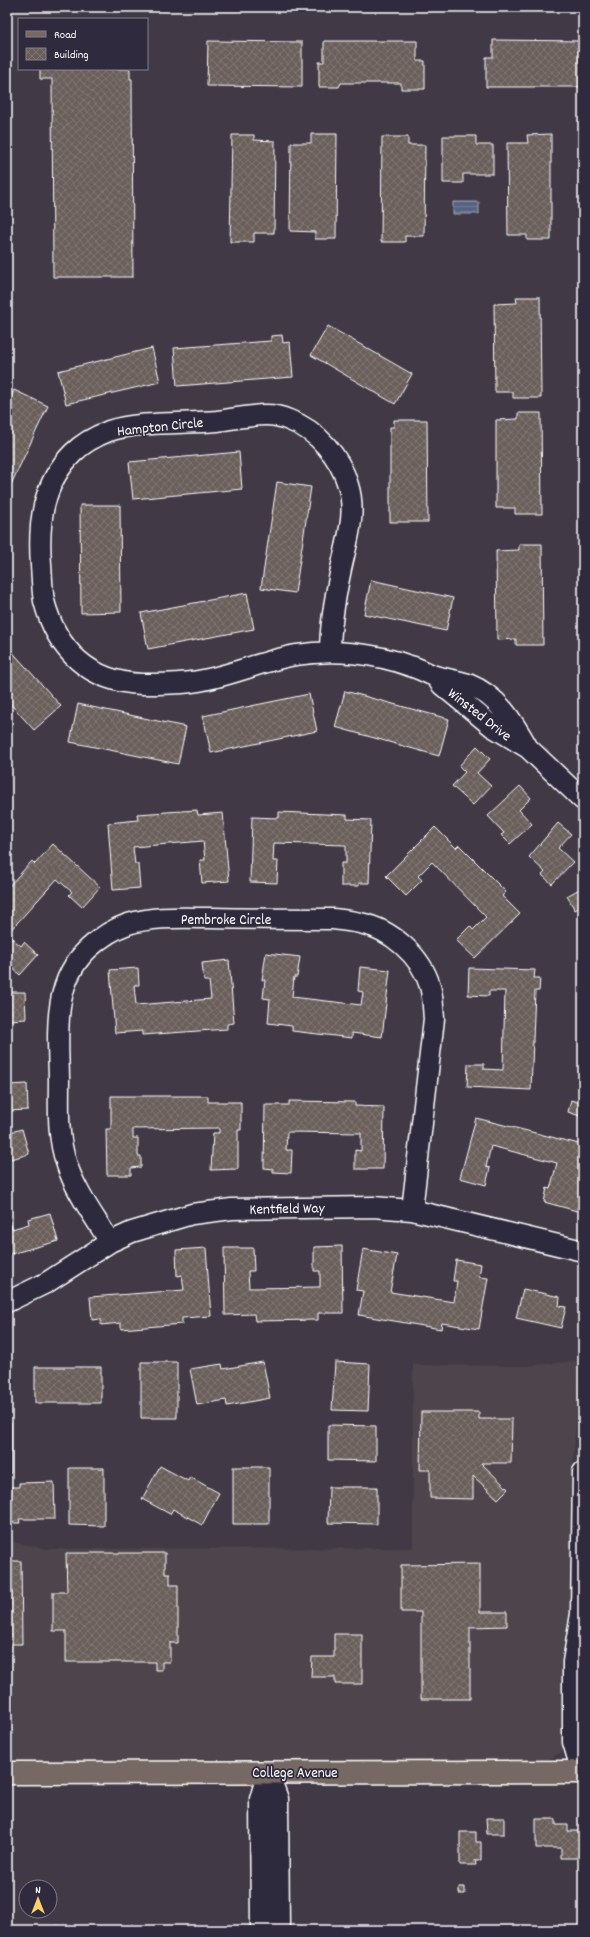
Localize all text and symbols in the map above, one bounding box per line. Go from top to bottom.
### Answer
legend [18,18,148,70]
text: Road [54,27,76,44]
text: Building [54,47,89,64]
street label: Hampton Circle [116,412,205,443]
street label: Winsted Drive [442,683,516,748]
street label: Pembroke Circle [181,910,272,932]
street label: Kentfield Way [249,1198,326,1222]
street label: College Avenue [252,1763,338,1785]
north arrow [18,1879,58,1919]
text: N [35,1883,41,1899]

